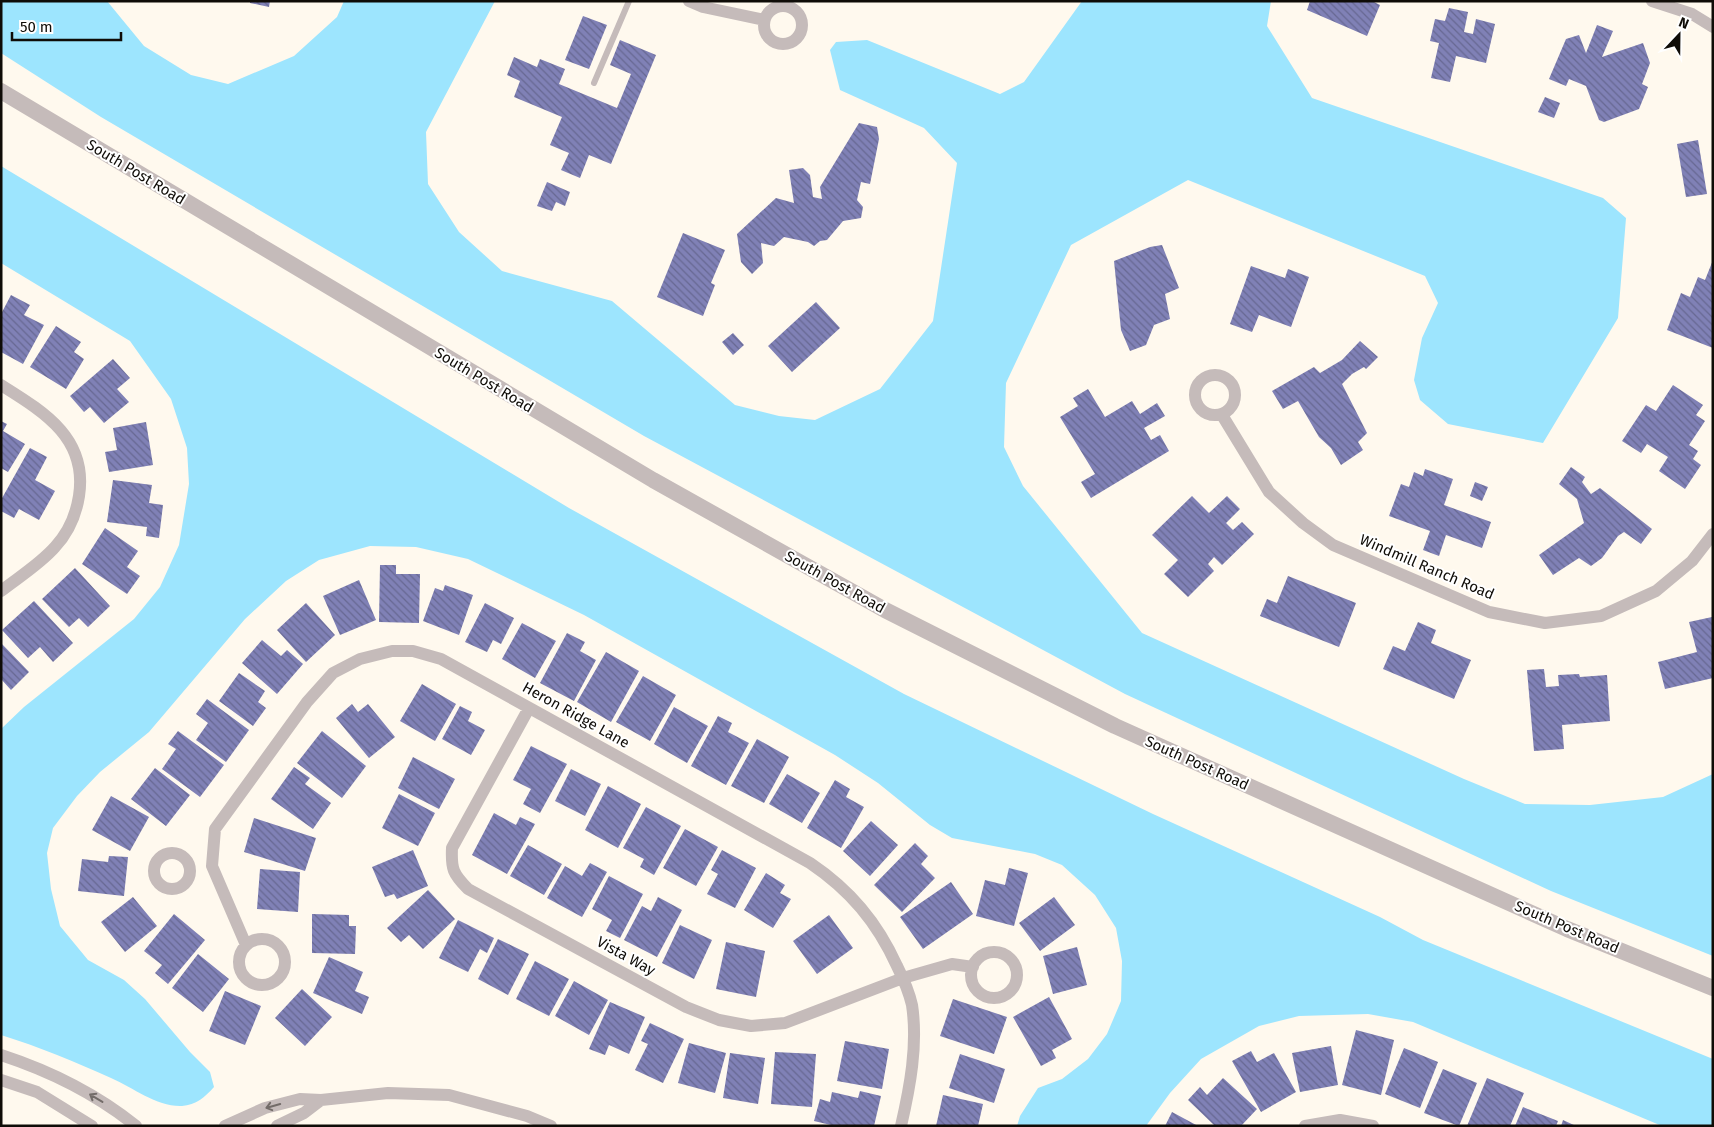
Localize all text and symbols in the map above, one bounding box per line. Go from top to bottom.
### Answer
scale bar [12,10,121,42]
north arrow [1654,10,1704,60]
text: N [1676,14,1691,33]
text: 50 m [20,18,53,36]
street label: South Post Road [83,135,189,209]
street label: South Post Road [431,343,537,417]
street label: Windmill Ranch Road [1357,530,1497,604]
street label: South Post Road [782,547,888,617]
street label: Heron Ridge Lane [519,678,633,752]
street label: South Post Road [1142,732,1252,794]
street label: South Post Road [1512,897,1622,957]
street label: Vista Way [594,933,659,980]
one-way arrow [89,1092,103,1102]
one-way arrow [266,1102,282,1112]

